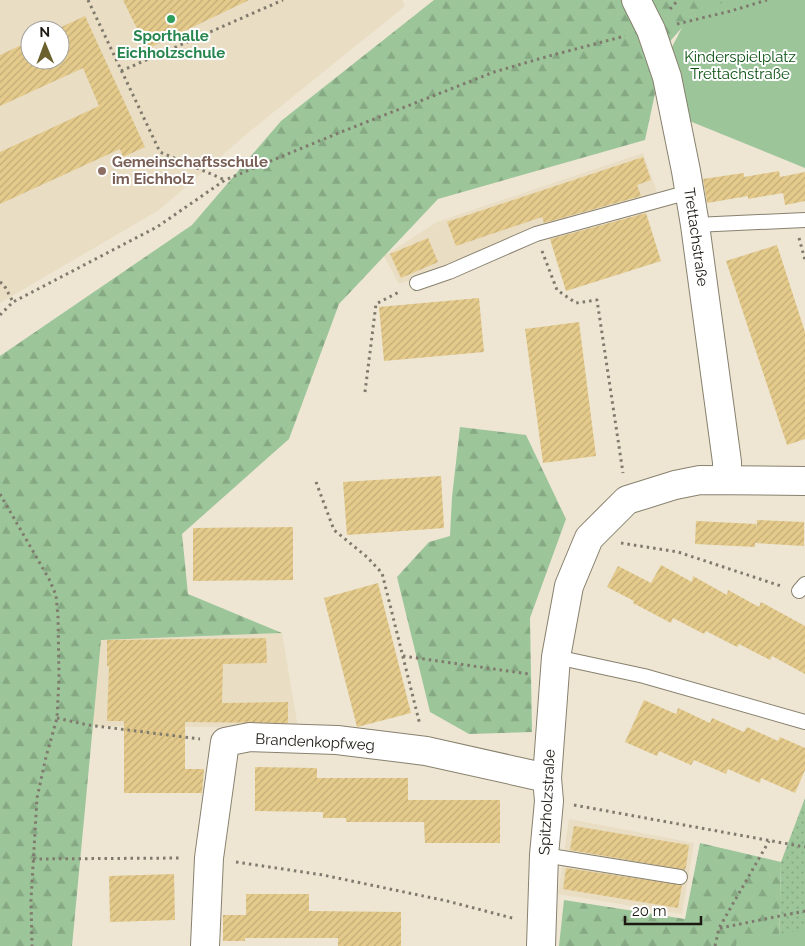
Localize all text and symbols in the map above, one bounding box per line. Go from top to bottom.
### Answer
marker: Sporthalle Eichholzschule [165,13,177,25]
north arrow [20,20,70,70]
text: N [39,24,50,40]
place label: Sporthalle Eichholzschule [117,27,225,62]
park label: Kinderspielplatz Trettachstraße [684,48,796,83]
place label: Gemeinschaftsschule im Eichholz [112,153,268,188]
marker: Gemeinschaftsschule im Eichholz [96,165,108,177]
street label: Trettachstraße [680,186,712,288]
street label: Brandenkopfweg [255,730,375,754]
street label: Spitzholzstraße [535,748,559,855]
scale bar [625,894,701,926]
text: 20 m [632,902,667,920]

